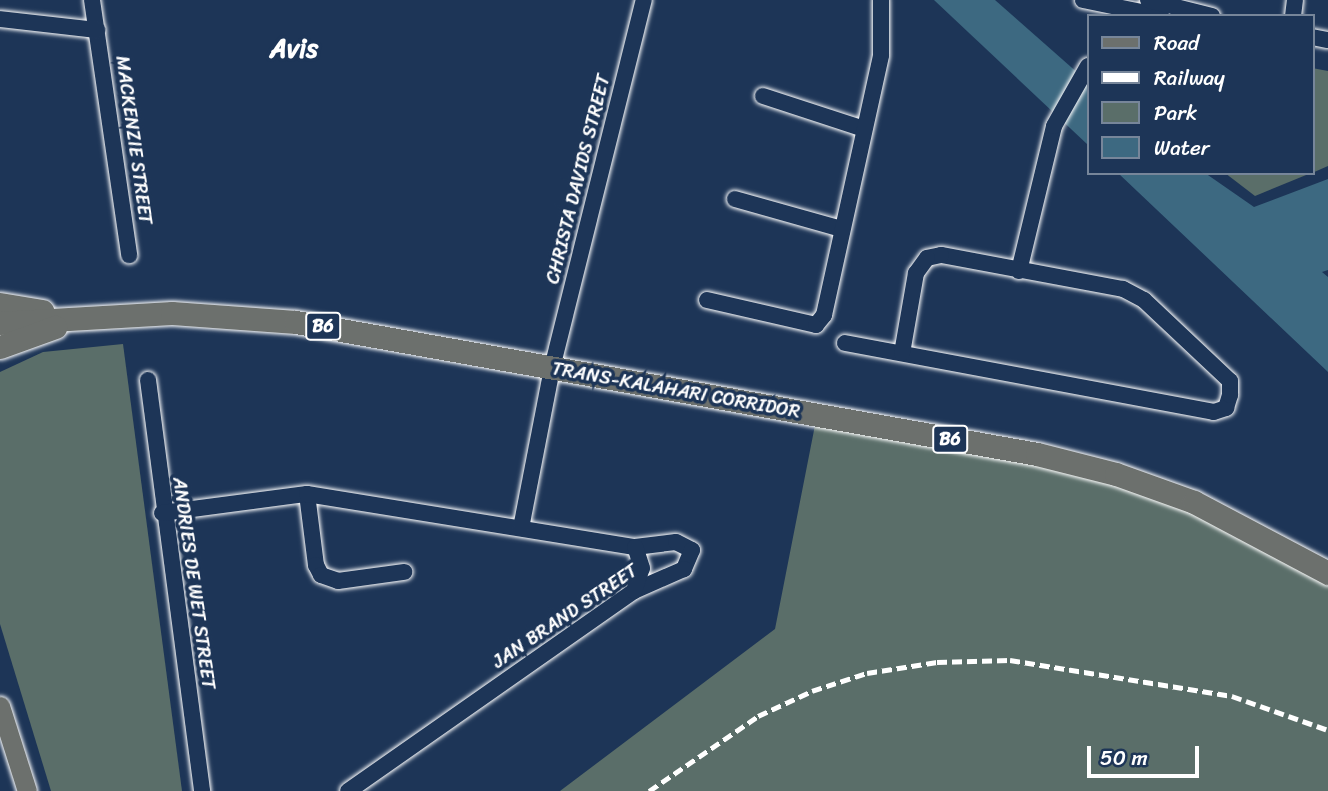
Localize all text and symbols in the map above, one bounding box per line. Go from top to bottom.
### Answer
legend [1086,14,1314,175]
text: Road [1154,24,1199,62]
district label: Avis [270,33,318,65]
street label: MACKENZIE STREET [111,53,157,227]
text: Railway [1154,59,1225,97]
street label: CHRISTA DAVIDS STREET [541,72,615,286]
text: Park [1154,94,1197,132]
text: Water [1154,129,1209,167]
road number: B6 [304,312,342,340]
street label: TRANS-KALAHARI CORRIDOR [551,357,801,423]
road number: B6 [931,424,969,454]
street label: ANDRIES DE WET STREET [168,476,220,690]
street label: JAN BRAND STREET [488,559,642,673]
scale bar [1090,732,1202,776]
text: 50 m [1100,739,1148,777]

